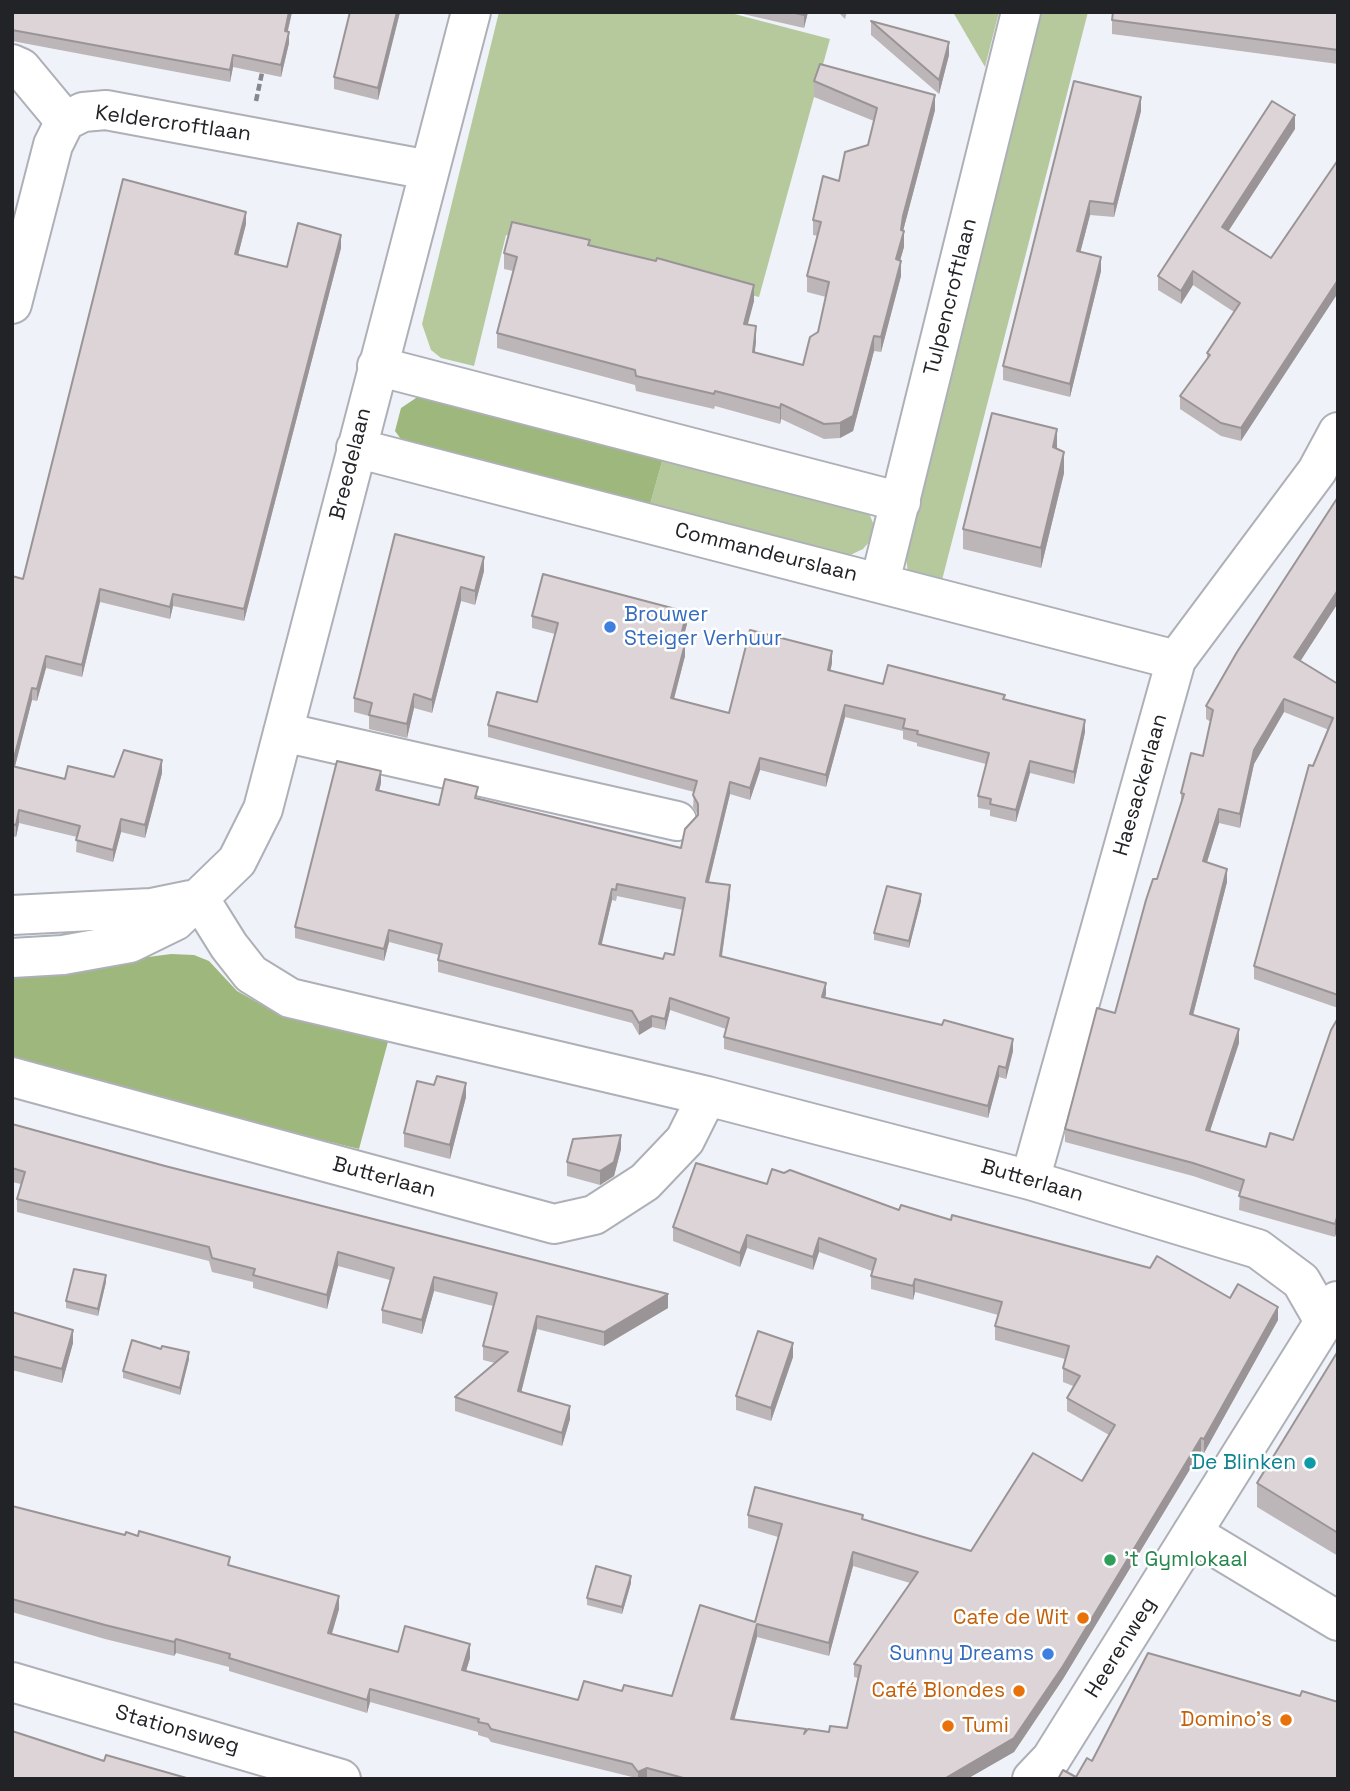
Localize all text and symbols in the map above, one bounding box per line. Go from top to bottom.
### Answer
street label: Keldercroftlaan [94,101,252,147]
street label: Tulpencroftlaan [919,216,983,378]
street label: Breedelaan [325,405,377,523]
street label: Commandeurslaan [672,518,860,588]
place label: Brouwer Steiger Verhuur [624,602,782,652]
marker: Brouwer Steiger Verhuur [602,619,618,635]
street label: Haesackerlaan [1109,711,1173,859]
street label: Butterlaan [330,1152,438,1204]
street label: Butterlaan [978,1154,1086,1208]
place label: De Blinken [1191,1450,1296,1476]
marker: De Blinken [1302,1455,1318,1471]
place label: 't Gymlokaal [1124,1547,1248,1573]
marker: 't Gymlokaal [1102,1552,1118,1568]
street label: Heerenweg [1080,1593,1162,1703]
place label: Cafe de Wit [953,1605,1069,1631]
marker: Cafe de Wit [1075,1610,1091,1626]
place label: Sunny Dreams [889,1641,1034,1667]
marker: Sunny Dreams [1040,1646,1056,1662]
place label: Café Blondes [872,1678,1005,1704]
marker: Café Blondes [1011,1683,1027,1699]
street label: Stationsweg [112,1700,242,1760]
place label: Domino's [1180,1707,1272,1733]
marker: Domino's [1278,1712,1294,1728]
place label: Tumi [962,1713,1009,1739]
marker: Tumi [940,1718,956,1734]

